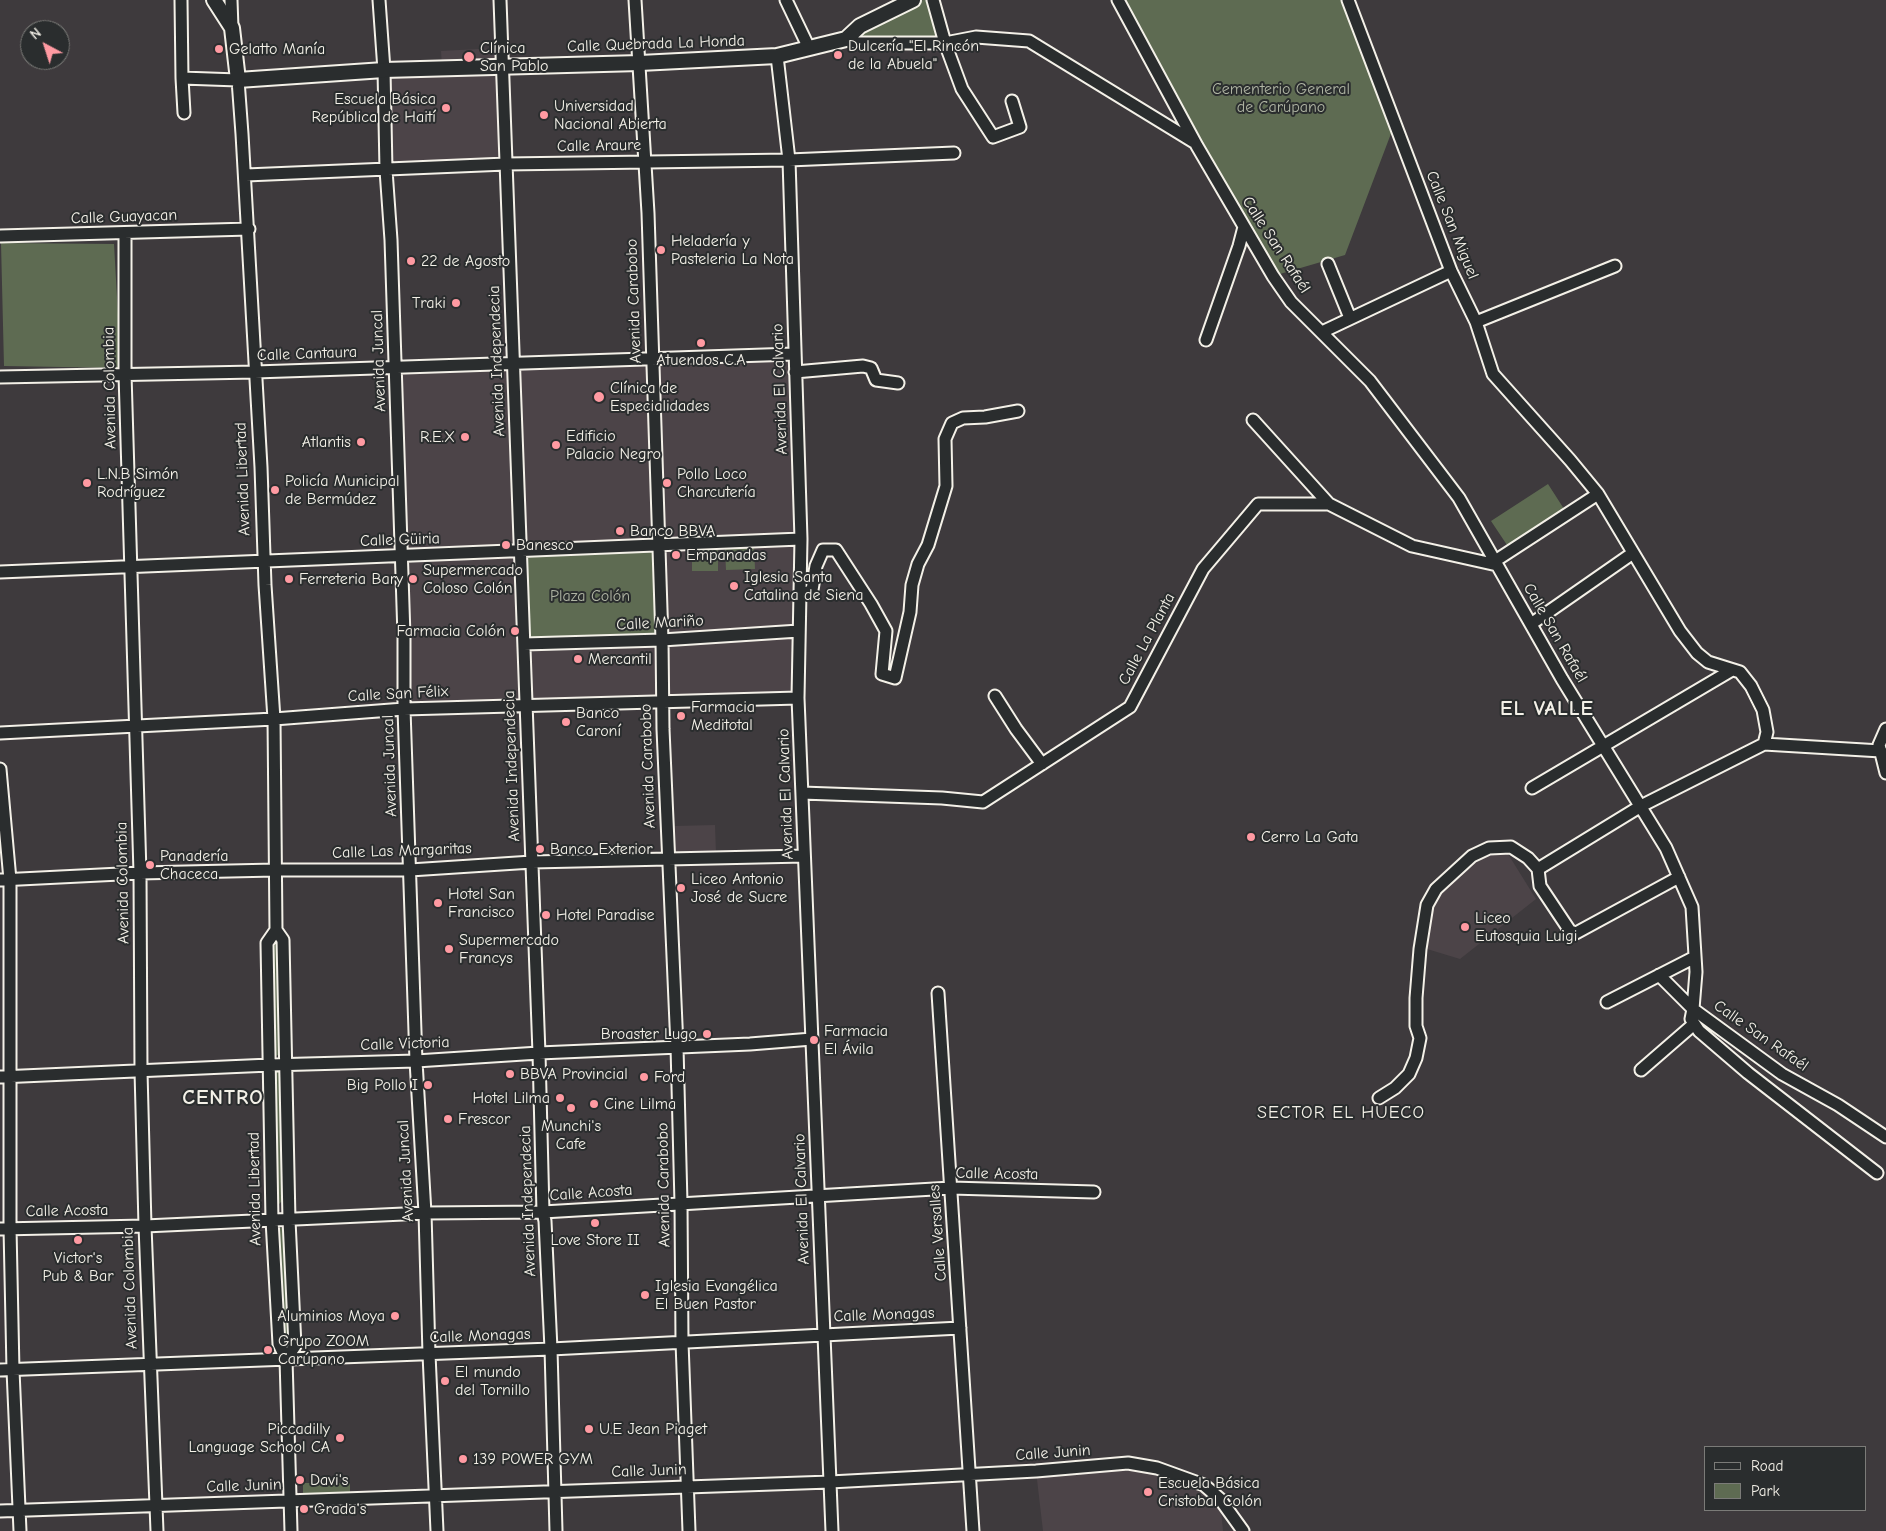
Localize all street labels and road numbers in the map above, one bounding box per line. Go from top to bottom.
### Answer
street label: Calle Quebrada La Honda [567,31,745,57]
street label: Calle Araure [557,136,641,156]
street label: Calle San Miguel [1422,168,1482,282]
street label: Calle San Rafaél [1238,193,1314,297]
street label: Calle Guayacan [71,206,177,228]
street label: Avenida Carabobo [622,238,646,364]
street label: Avenida Independecia [485,285,509,437]
street label: Avenida Juncal [368,310,390,412]
street label: Avenida El Calvario [768,323,792,455]
street label: Avenida Colombia [99,327,121,449]
street label: Calle Cantaura [257,343,357,365]
street label: Avenida Libertad [231,422,255,536]
street label: Calle Güiria [360,529,440,551]
street label: Calle San Rafaél [1519,580,1591,686]
street label: Calle La Planta [1115,590,1179,688]
street label: Calle Mariño [616,611,704,635]
street label: Calle San Félix [347,682,449,706]
street label: Avenida Independecia [500,690,524,842]
street label: Avenida Carabobo [636,703,660,829]
street label: Avenida Juncal [379,715,401,817]
street label: Avenida El Calvario [774,728,798,860]
street label: Avenida Colombia [112,822,134,944]
street label: Calle Las Margaritas [332,839,472,863]
street label: Calle San Rafaél [1710,996,1812,1076]
street label: Calle Victoria [360,1033,450,1055]
street label: Avenida Juncal [394,1120,418,1222]
street label: Avenida Carabobo [653,1123,675,1247]
street label: Avenida Independecia [516,1125,540,1277]
street label: Avenida Libertad [244,1132,266,1246]
street label: Avenida El Calvario [790,1133,814,1265]
street label: Calle Acosta [955,1164,1039,1184]
street label: Calle Acosta [549,1181,633,1205]
street label: Calle Versalles [925,1184,951,1282]
street label: Calle Acosta [25,1201,109,1221]
street label: Avenida Colombia [118,1227,142,1349]
street label: Calle Monagas [833,1304,935,1326]
street label: Calle Monagas [429,1325,531,1347]
street label: Calle Junin [1015,1441,1091,1465]
street label: Calle Junin [611,1460,687,1482]
street label: Calle Junin [206,1475,282,1497]

